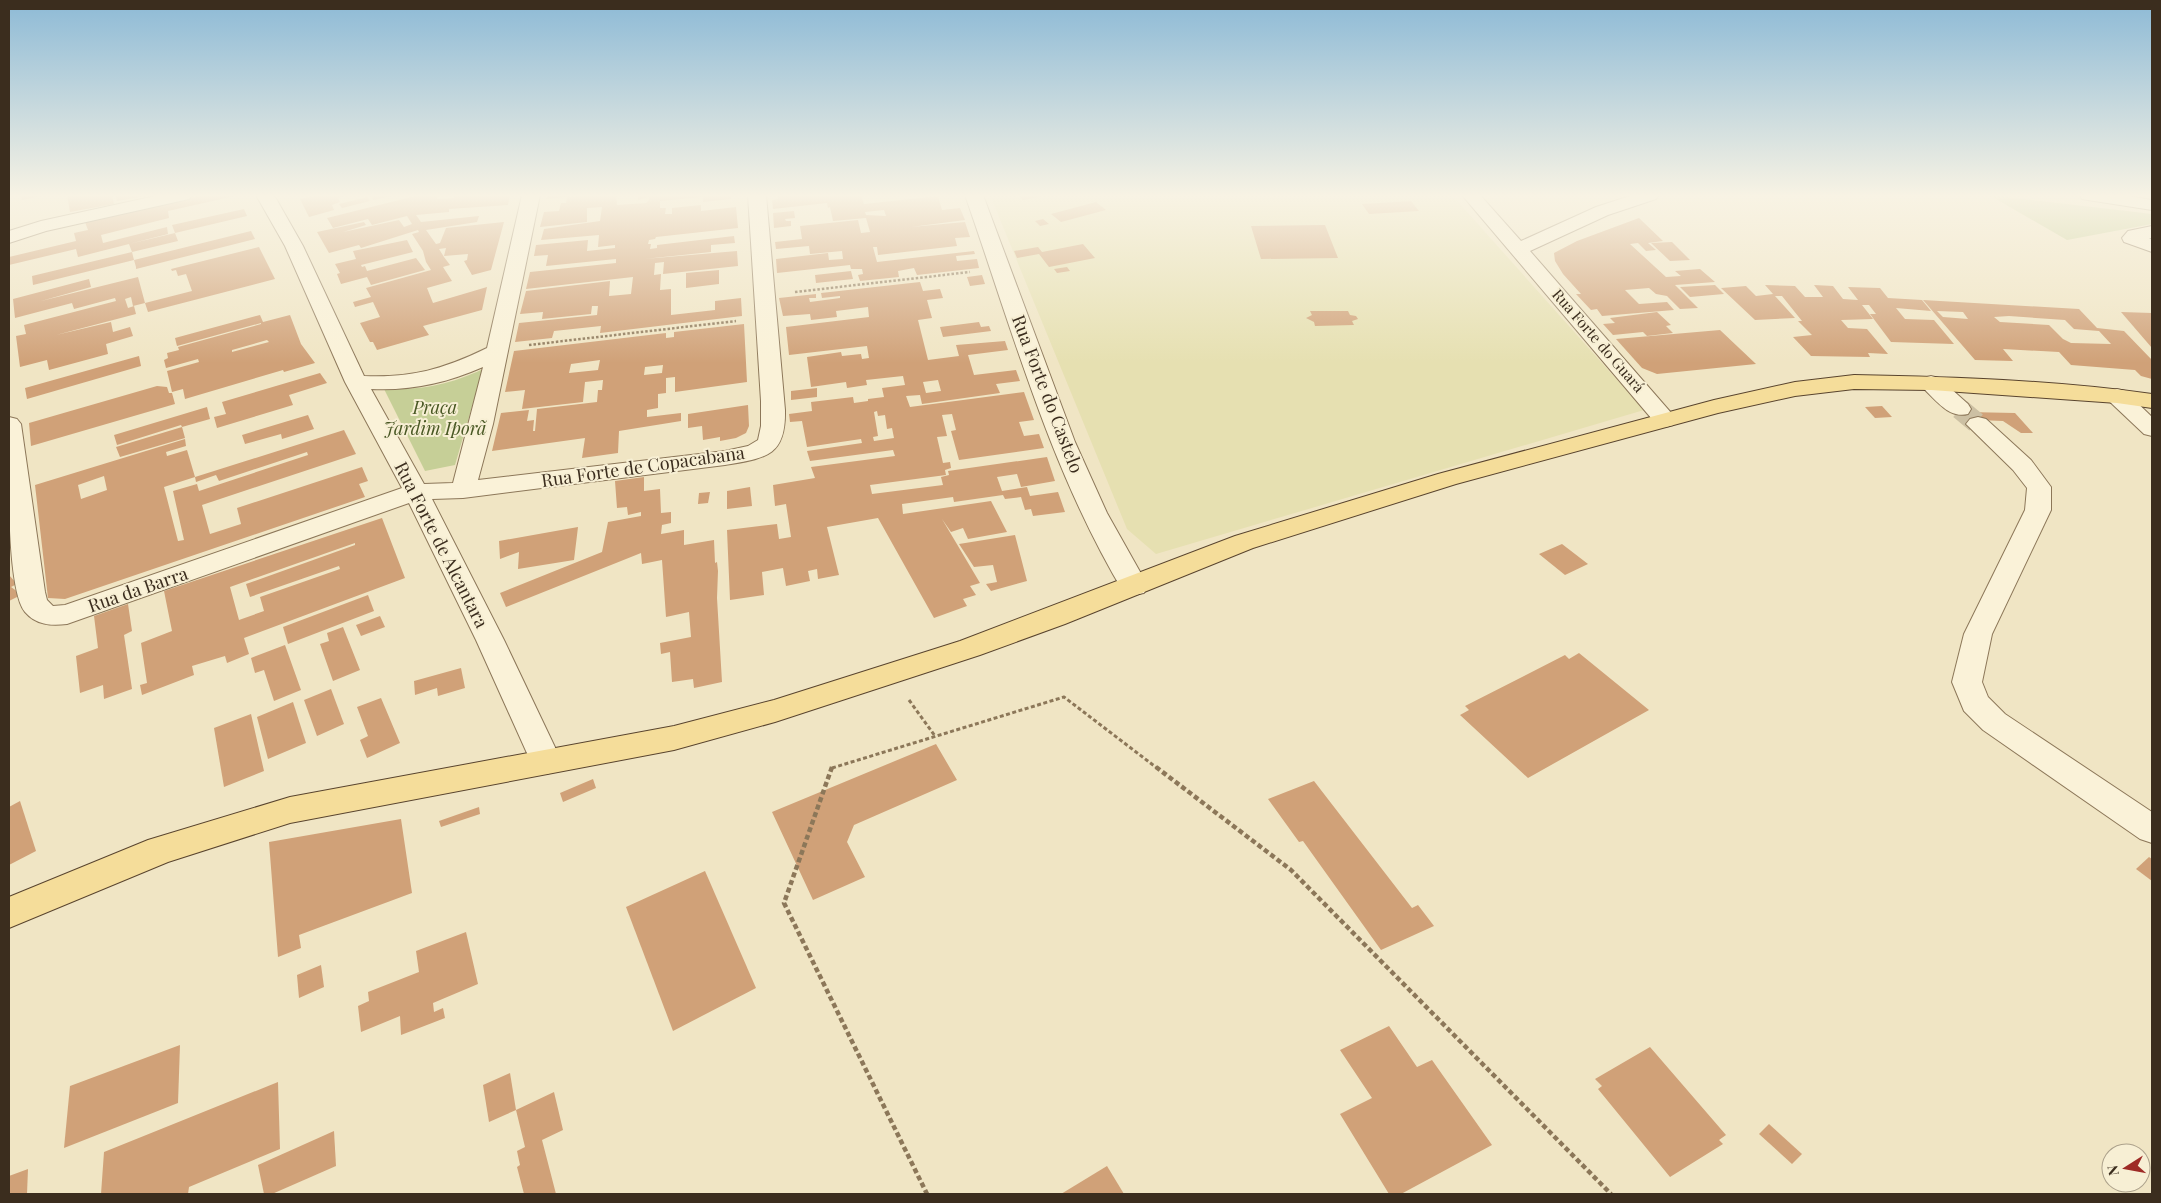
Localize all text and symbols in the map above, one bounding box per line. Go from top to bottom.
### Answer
street label: Rua Forte do Guará [1548,284,1650,397]
street label: Rua Forte do Castelo [1007,311,1089,476]
park label: Praça Jardim Iporã [384,395,487,440]
street label: Rua Forte de Copacabana [540,440,746,492]
street label: Rua Forte de Alcantara [390,457,494,632]
street label: Rua da Barra [85,561,191,617]
north arrow [2101,1143,2151,1193]
text: N [2102,1164,2123,1177]

